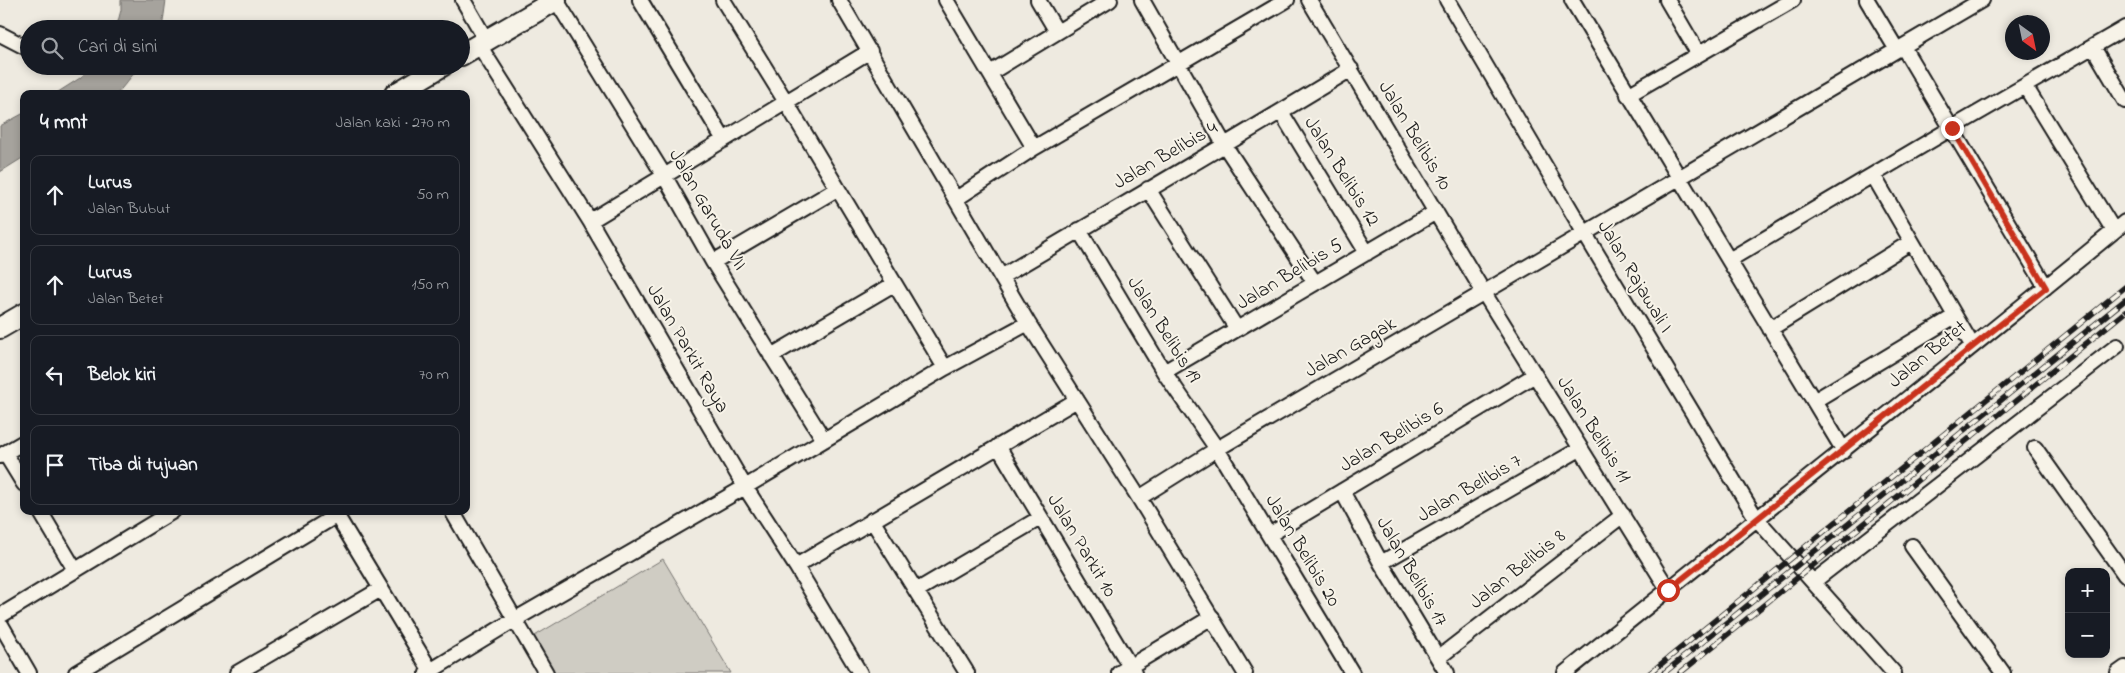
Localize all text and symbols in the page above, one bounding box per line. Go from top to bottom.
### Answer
north arrow [2005,15,2050,60]
search box [20,20,470,75]
icon: search [38,34,66,62]
text: Cari di sini [78,34,157,61]
street label: Jalan Belibis 10 [1370,76,1458,197]
text: 4 mnt [40,108,88,138]
text: Jalan kaki · 270 m [336,111,450,135]
street label: Jalan Belibis 12 [1296,111,1386,233]
street label: Jalan Belibis 4 [1108,114,1224,198]
route end [1941,117,1964,140]
street label: Jalan Garuda VII [660,144,754,276]
text: Lurus [88,170,132,197]
icon: ahead [41,181,69,209]
text: 50 m [417,183,449,207]
text: Jalan Bubut [88,197,170,221]
street label: Jalan Rajawali I [1589,215,1679,339]
street label: Jalan Belibis 5 [1231,232,1349,318]
text: Lurus [88,260,132,287]
icon: ahead [41,271,69,299]
street label: Jalan Belibis 19 [1119,271,1207,389]
text: 150 m [411,273,449,297]
street label: Jalan Parkit Raya [638,279,736,419]
text: Jalan Betet [88,287,164,311]
street label: Jalan Gagak [1300,310,1403,387]
street label: Jalan Betet [1882,314,1974,396]
icon: left [41,361,69,389]
text: Belok kiri [88,362,156,389]
text: 70 m [419,363,449,387]
street label: Jalan Belibis 11 [1549,371,1637,489]
street label: Jalan Belibis 6 [1334,395,1450,481]
street label: Jalan Belibis 7 [1412,447,1528,531]
icon: arrive [41,451,69,479]
text: Tiba di tujuan [88,452,198,479]
street label: Jalan Parkit 10 [1039,489,1123,604]
street label: Jalan Belibis 20 [1257,489,1347,613]
street label: Jalan Belibis 17 [1368,512,1454,632]
street label: Jalan Belibis 8 [1463,523,1573,617]
map controls [2065,568,2110,658]
button: + [2065,568,2110,613]
route start [1657,579,1680,602]
button: − [2065,613,2110,658]

